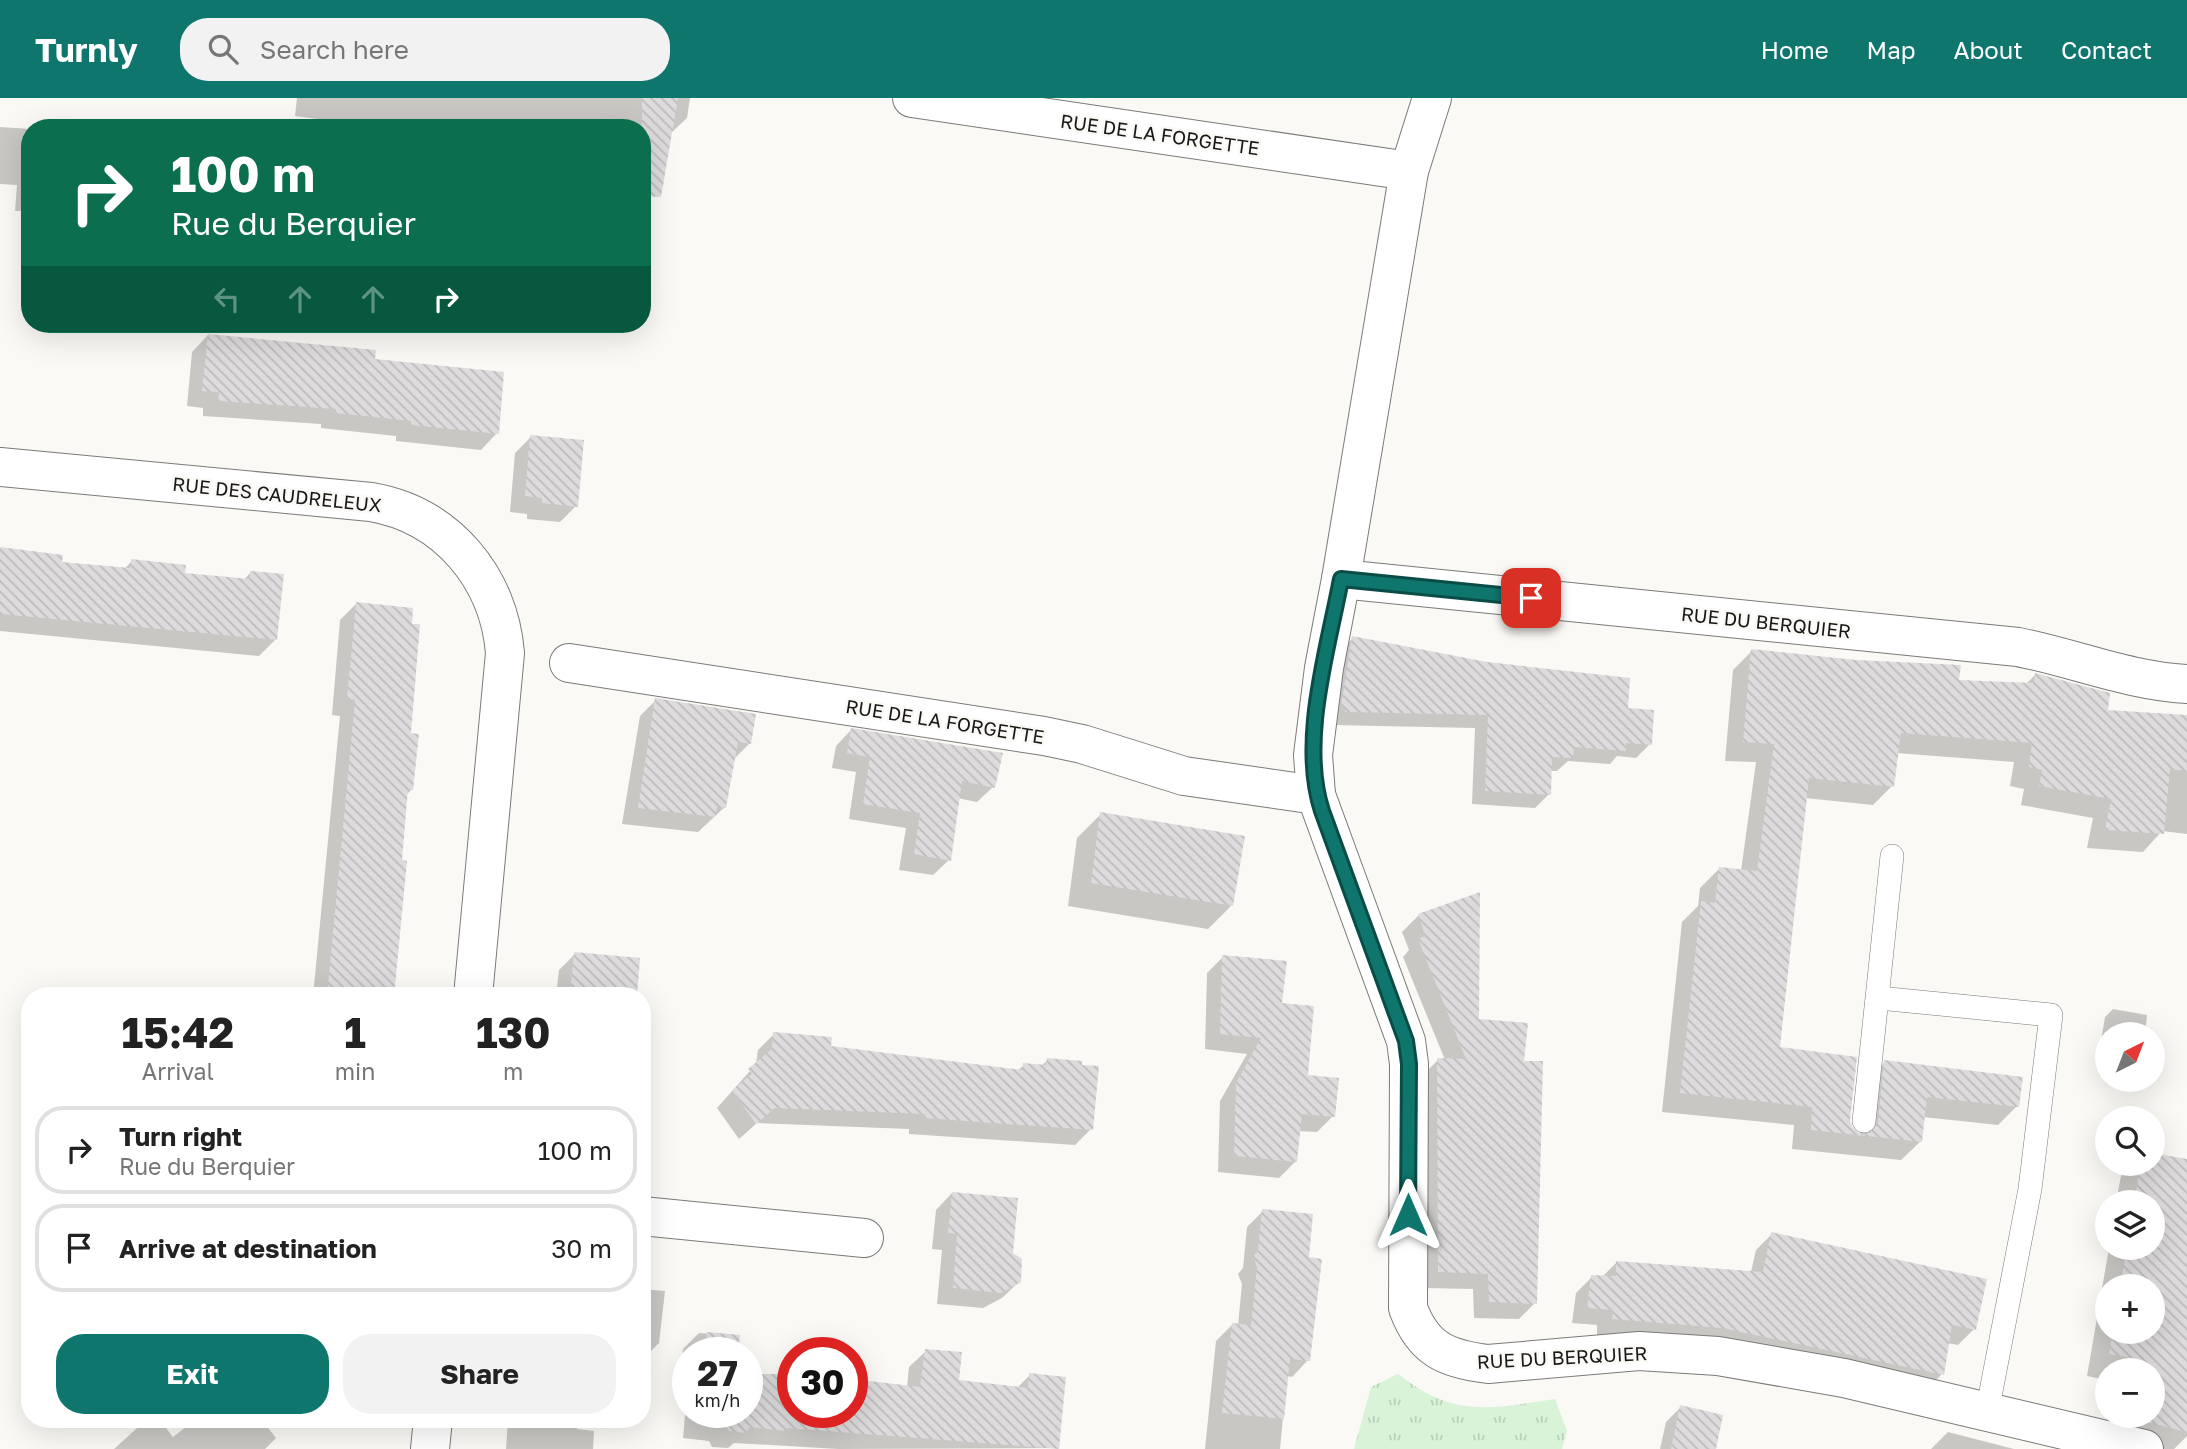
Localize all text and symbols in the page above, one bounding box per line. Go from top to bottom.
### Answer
search box [180,18,670,81]
text: Turnly [35,30,138,69]
icon: search [204,30,242,68]
text: Search here [260,34,409,65]
text: Home [1761,35,1829,64]
text: Map [1867,35,1916,64]
text: About [1954,35,2023,64]
text: Contact [2061,35,2152,64]
street label: RUE DE LA FORGETTE [1059,109,1261,159]
text: 100 m [171,144,315,203]
icon: right [56,147,147,238]
text: Rue du Berquier [171,204,416,242]
icon: left [208,280,246,318]
icon: ahead [281,280,319,318]
icon: ahead [354,280,392,318]
icon: right [427,280,465,318]
street label: RUE DES CAUDRELEUX [171,472,383,516]
pin [1501,568,1561,628]
icon: arrive [1512,579,1550,617]
street label: RUE DU BERQUIER [1680,602,1852,642]
street label: RUE DE LA FORGETTE [844,694,1046,748]
text: 15:42 [122,1007,234,1057]
text: 1 [344,1007,366,1057]
text: 130 [476,1007,550,1057]
north arrow [2095,1022,2165,1092]
map controls [2095,1022,2165,1428]
text: Arrival [142,1057,214,1085]
text: min [335,1057,375,1085]
text: m [503,1057,523,1085]
button: search [2095,1106,2165,1176]
text: Turn right [119,1121,242,1152]
icon: right [60,1131,98,1169]
text: 100 m [538,1135,612,1166]
text: Rue du Berquier [119,1152,295,1180]
position arrow [1371,1178,1445,1252]
button: layers [2095,1190,2165,1260]
icon: arrive [60,1229,98,1267]
text: Arrive at destination [119,1233,377,1264]
text: 30 m [551,1233,612,1264]
button: + [2095,1274,2165,1344]
button: Exit [56,1334,329,1414]
button: Share [343,1334,616,1414]
speed limit sign: 30 [777,1337,868,1428]
street label: RUE DU BERQUIER [1476,1341,1648,1373]
text: 27 [697,1352,738,1394]
button: − [2095,1358,2165,1428]
text: km/h [695,1389,740,1411]

